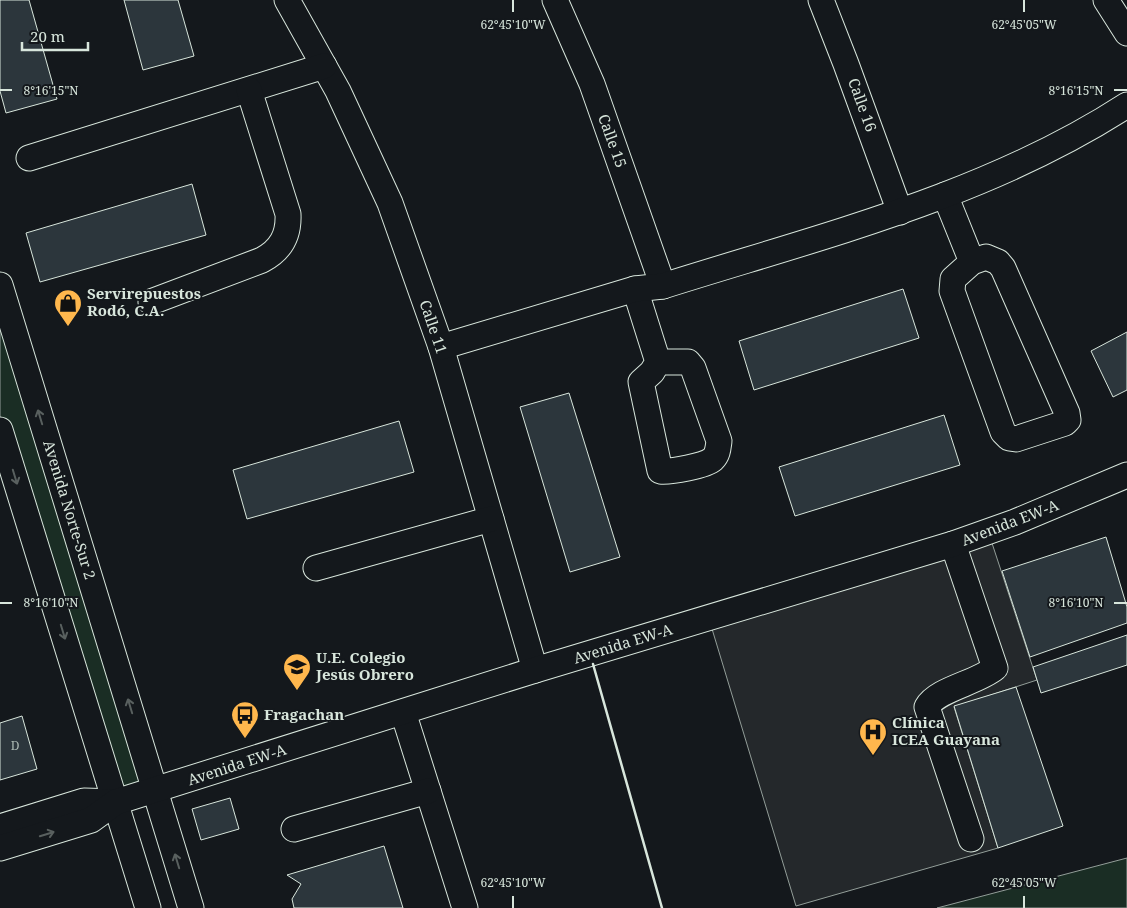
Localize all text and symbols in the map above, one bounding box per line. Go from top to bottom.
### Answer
text: 62°45'10"W [480,16,546,33]
text: 62°45'05"W [991,16,1057,33]
scale bar [22,20,89,52]
text: 20 m [30,26,65,46]
street label: Calle 16 [844,75,882,134]
text: 8°16'15"N [23,82,79,99]
text: 8°16'15"N [1048,82,1104,99]
street label: Calle 15 [594,111,632,170]
place label: Servirepuestos Rodó, C.A. [87,283,201,320]
shop icon: Servirepuestos Rodó, C.A. [53,288,83,327]
street label: Calle 11 [415,297,452,356]
one-way arrow [35,409,45,425]
street label: Avenida Norte-Sur 2 [39,438,101,582]
one-way arrow [10,468,20,484]
street label: Avenida EW-A [958,494,1061,550]
text: 8°16'10"N [23,594,79,611]
text: 8°16'10"N [1048,594,1104,611]
street label: Avenida EW-A [571,618,675,668]
one-way arrow [58,624,68,640]
place label: U.E. Colegio Jesús Obrero [315,647,414,684]
school or university icon: U.E. Colegio Jesús Obrero [282,652,312,691]
one-way arrow [124,698,134,714]
bus stop icon: Fragachan [230,700,260,739]
place label: Fragachan [264,704,344,724]
place label: Clínica ICEA Guayana [892,712,1000,749]
hospital icon: Clínica ICEA Guayana [858,717,888,756]
house number: D [11,737,20,754]
street label: Avenida EW-A [185,739,289,789]
one-way arrow [38,828,54,838]
one-way arrow [172,854,182,870]
text: 62°45'10"W [480,874,546,891]
text: 62°45'05"W [991,874,1057,891]

